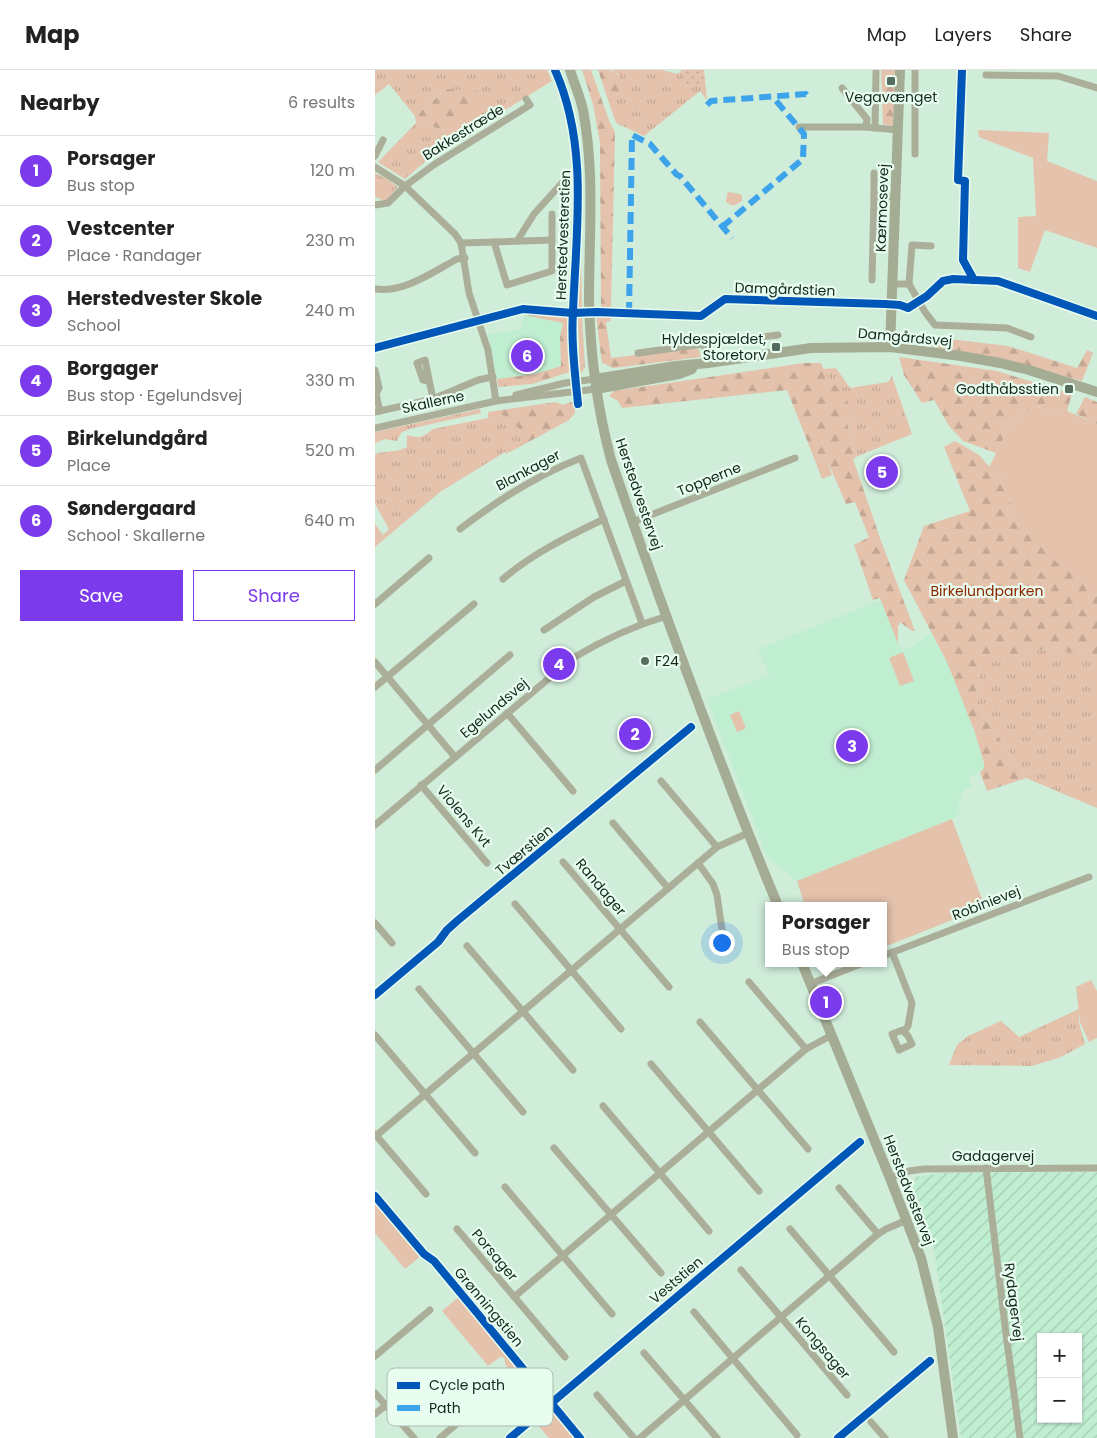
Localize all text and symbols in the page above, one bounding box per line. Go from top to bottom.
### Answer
text: Map [25,18,80,51]
text: Map [867,22,907,47]
text: Layers [935,22,992,47]
text: Share [1020,22,1072,47]
marker: Vegavænget [885,75,897,87]
place label: Vegavænget [845,87,937,107]
text: Nearby [20,88,100,117]
text: 6 results [288,91,355,114]
street label: Bakkestræde [419,99,508,165]
text: Porsager [67,145,155,172]
text: 1 [33,159,39,182]
text: 120 m [310,159,355,182]
street label: Kærmosevej [870,164,894,252]
street label: Herstedvesterstien [551,169,575,301]
text: Bus stop [67,174,135,197]
text: Vestcenter [67,215,174,242]
text: 2 [31,229,41,252]
text: 230 m [306,229,355,252]
text: Place · Randager [67,244,202,267]
street label: Damgårdstien [734,277,836,301]
text: Herstedvester Skole [67,285,262,312]
text: 3 [31,299,41,322]
text: 240 m [305,299,355,322]
text: School [67,314,121,337]
street label: Damgårdsvej [857,323,953,351]
place label: Hyldespjældet, Storetorv [662,329,766,365]
pin: 6 [511,337,543,375]
marker: Hyldespjældet, Storetorv [770,341,782,353]
text: Borgager [67,355,158,382]
text: 4 [31,369,41,392]
text: 330 m [305,369,355,392]
place label: Godthåbsstien [956,379,1059,399]
marker: Godthåbsstien [1063,383,1075,395]
text: Bus stop · Egelundsvej [67,384,242,407]
street label: Skallerne [400,386,466,418]
text: Birkelundgård [67,425,208,452]
street label: Herstedvestervej [611,435,667,553]
text: 5 [31,439,41,462]
text: 520 m [305,439,355,462]
street label: Blankager [492,445,564,495]
pin: 5 [866,453,898,491]
text: Place [67,454,111,477]
street label: Topperne [674,457,744,501]
text: Søndergaard [67,495,196,522]
text: 6 [31,509,41,532]
text: 640 m [304,509,355,532]
text: School · Skallerne [67,524,205,547]
button: Save [20,570,183,621]
button: Share [193,570,355,621]
park label: Birkelundparken [931,581,1043,601]
pin: 4 [543,645,575,683]
place label: F24 [655,651,679,671]
marker: F24 [639,655,651,667]
street label: Egelundsvej [456,674,532,742]
pin: 2 [619,715,651,753]
pin: 3 [836,727,868,765]
street label: Violens Kvt [432,781,496,851]
street label: Tværstien [491,820,557,880]
street label: Randager [571,854,631,920]
street label: Robinievej [949,881,1023,925]
popup [765,902,887,967]
text: Porsager [782,909,870,936]
your location [709,930,735,956]
text: Bus stop [782,938,850,961]
pin: 1 [810,983,842,1021]
street label: Herstedvestervej [879,1132,939,1248]
street label: Gadagervej [952,1146,1034,1166]
street label: Porsager [467,1225,523,1285]
street label: Veststien [645,1252,707,1308]
street label: Rydagervej [999,1262,1029,1342]
street label: Grønningstien [450,1263,528,1351]
street label: Kongsager [791,1312,855,1384]
map controls [1037,1333,1082,1423]
button: + [1037,1333,1082,1378]
legend [387,1368,553,1426]
text: Cycle path [429,1375,505,1395]
button: − [1037,1378,1082,1423]
text: Path [429,1398,461,1418]

